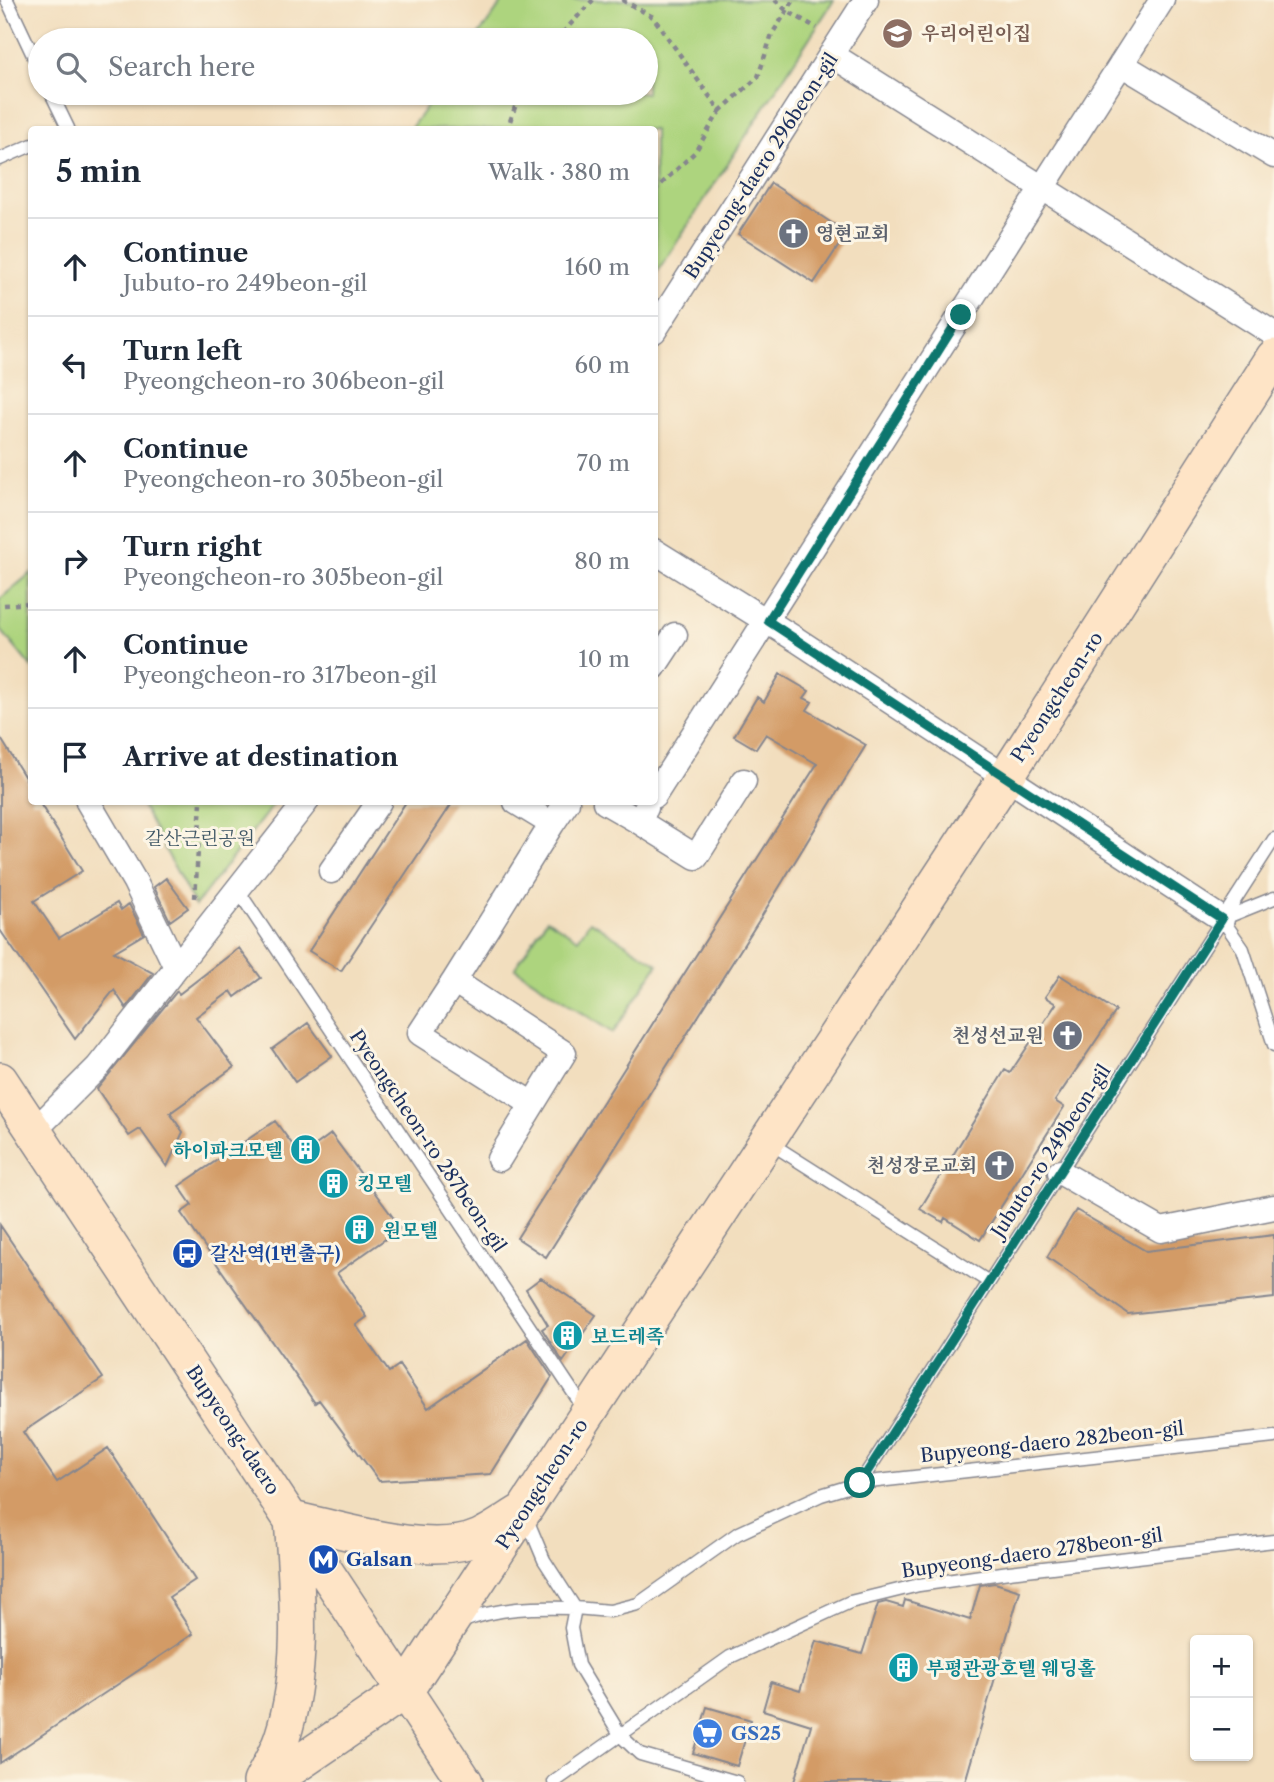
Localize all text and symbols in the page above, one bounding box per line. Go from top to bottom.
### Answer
school or university icon: 우리어린이집 [881,16,915,50]
place label: 우리어린이집 [921,22,1031,45]
search box [28,28,658,105]
icon: search [52,48,90,86]
street label: Bupyeong-daero 296beon-gil [679,48,843,283]
text: Search here [108,51,255,83]
text: 5 min [56,153,141,190]
text: Walk · 380 m [488,158,630,186]
church icon: 영현교회 [776,216,810,250]
place label: 영현교회 [816,222,889,245]
text: Continue [123,237,248,269]
icon: ahead [56,248,94,286]
text: 160 m [565,253,630,281]
text: Jubuto-ro 249beon-gil [123,269,367,297]
route end [945,299,976,330]
text: Turn left [123,335,242,367]
icon: left [56,346,94,384]
text: 60 m [574,351,630,379]
text: Pyeongcheon-ro 306beon-gil [123,367,444,395]
text: Continue [123,433,248,465]
icon: ahead [56,444,94,482]
text: 70 m [577,449,630,477]
text: Pyeongcheon-ro 305beon-gil [123,465,443,493]
text: Turn right [123,531,262,563]
icon: right [56,542,94,580]
text: 80 m [574,547,630,575]
text: Pyeongcheon-ro 305beon-gil [123,563,443,591]
street label: Pyeongcheon-ro [1006,627,1108,767]
text: Continue [123,629,248,661]
icon: ahead [56,640,94,678]
text: 10 m [578,645,630,673]
text: Pyeongcheon-ro 317beon-gil [123,661,437,689]
icon: arrive [56,738,94,776]
text: Arrive at destination [123,741,398,773]
park label: 갈산근린공원 [145,827,255,850]
church icon: 천성선교원 [1050,1018,1084,1052]
place label: 천성선교원 [952,1024,1044,1047]
street label: Pyeongcheon-ro 287beon-gil [345,1025,511,1257]
street label: Jubuto-ro 249beon-gil [985,1060,1116,1244]
building icon: 하이파크모텔 [289,1133,323,1167]
place label: 하이파크모텔 [173,1139,283,1162]
church icon: 천성장로교회 [983,1148,1017,1182]
place label: 천성장로교회 [867,1154,977,1177]
building icon: 킹모텔 [317,1166,351,1200]
place label: 킹모텔 [357,1172,412,1195]
building icon: 원모텔 [343,1213,377,1247]
place label: 원모텔 [383,1219,438,1242]
bus stop icon: 갈산역(1번출구) [170,1236,204,1270]
place label: 갈산역(1번출구) [210,1242,341,1265]
building icon: 보드레족 [551,1319,585,1353]
place label: 보드레족 [591,1325,664,1348]
street label: Bupyeong-daero [181,1361,285,1499]
street label: Pyeongcheon-ro [491,1414,593,1554]
street label: Bupyeong-daero 282beon-gil [919,1417,1185,1467]
route start [844,1467,875,1498]
street label: Bupyeong-daero 278beon-gil [900,1523,1164,1583]
metro station icon: Galsan [306,1542,340,1576]
place label: Galsan [346,1548,413,1571]
map controls [1190,1635,1253,1761]
button: + [1190,1635,1253,1698]
building icon: 부평관광호텔 웨딩홀 [886,1651,920,1685]
place label: 부평관광호텔 웨딩홀 [926,1657,1096,1680]
button: − [1190,1698,1253,1761]
supermarket icon: GS25 [691,1716,725,1750]
place label: GS25 [731,1722,781,1745]

